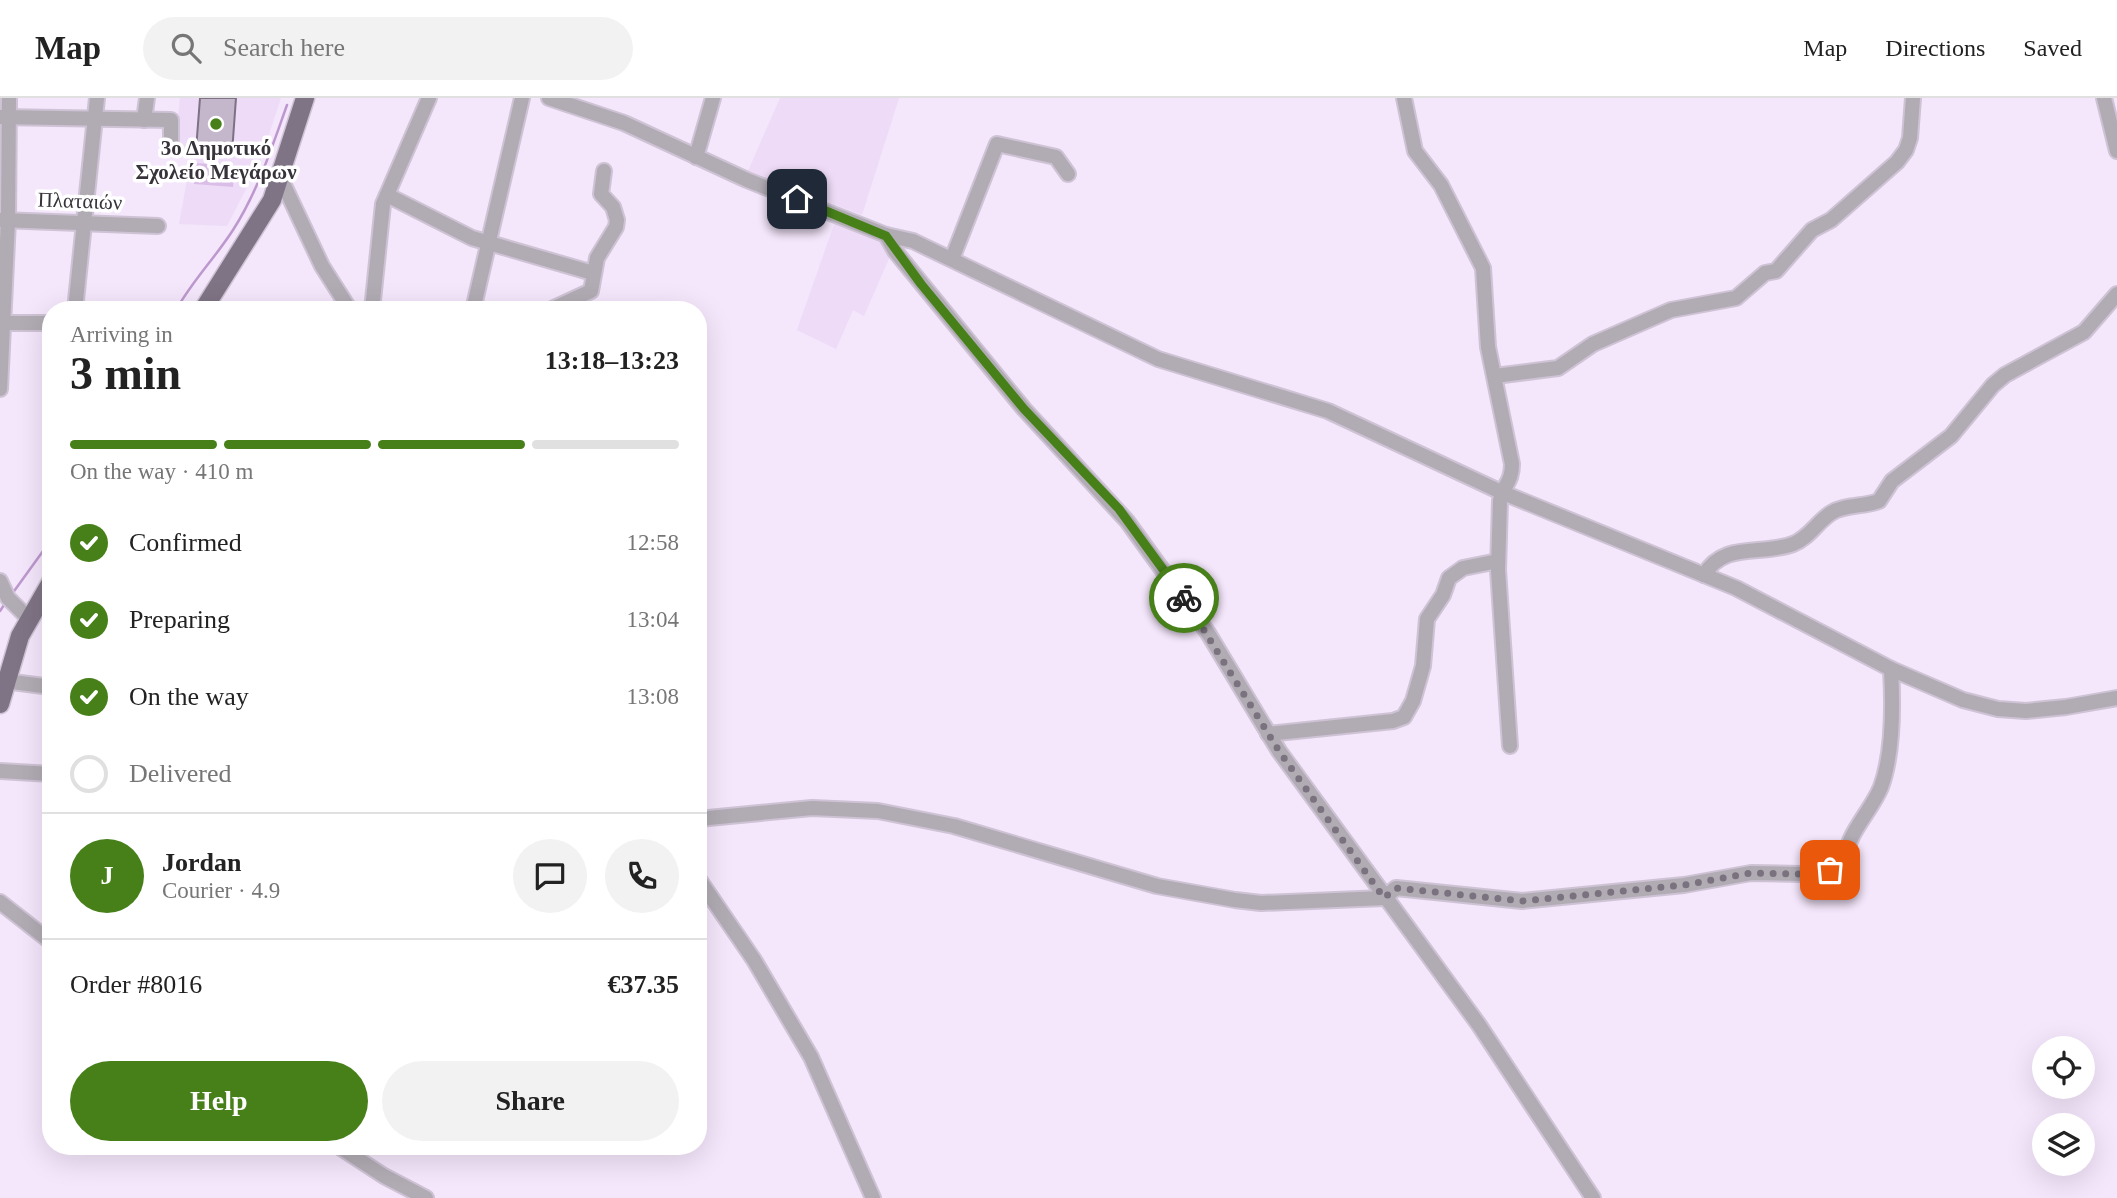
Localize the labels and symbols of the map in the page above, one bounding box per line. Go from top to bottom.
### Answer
marker: 3ο Δημοτικό Σχολείο Μεγάρων [208,116,224,132]
place label: 3ο Δημοτικό Σχολείο Μεγάρων [135,136,297,184]
pin [767,169,827,229]
street label: Πλαταιών [37,188,123,214]
courier [1149,563,1219,633]
pin [1800,840,1860,900]

